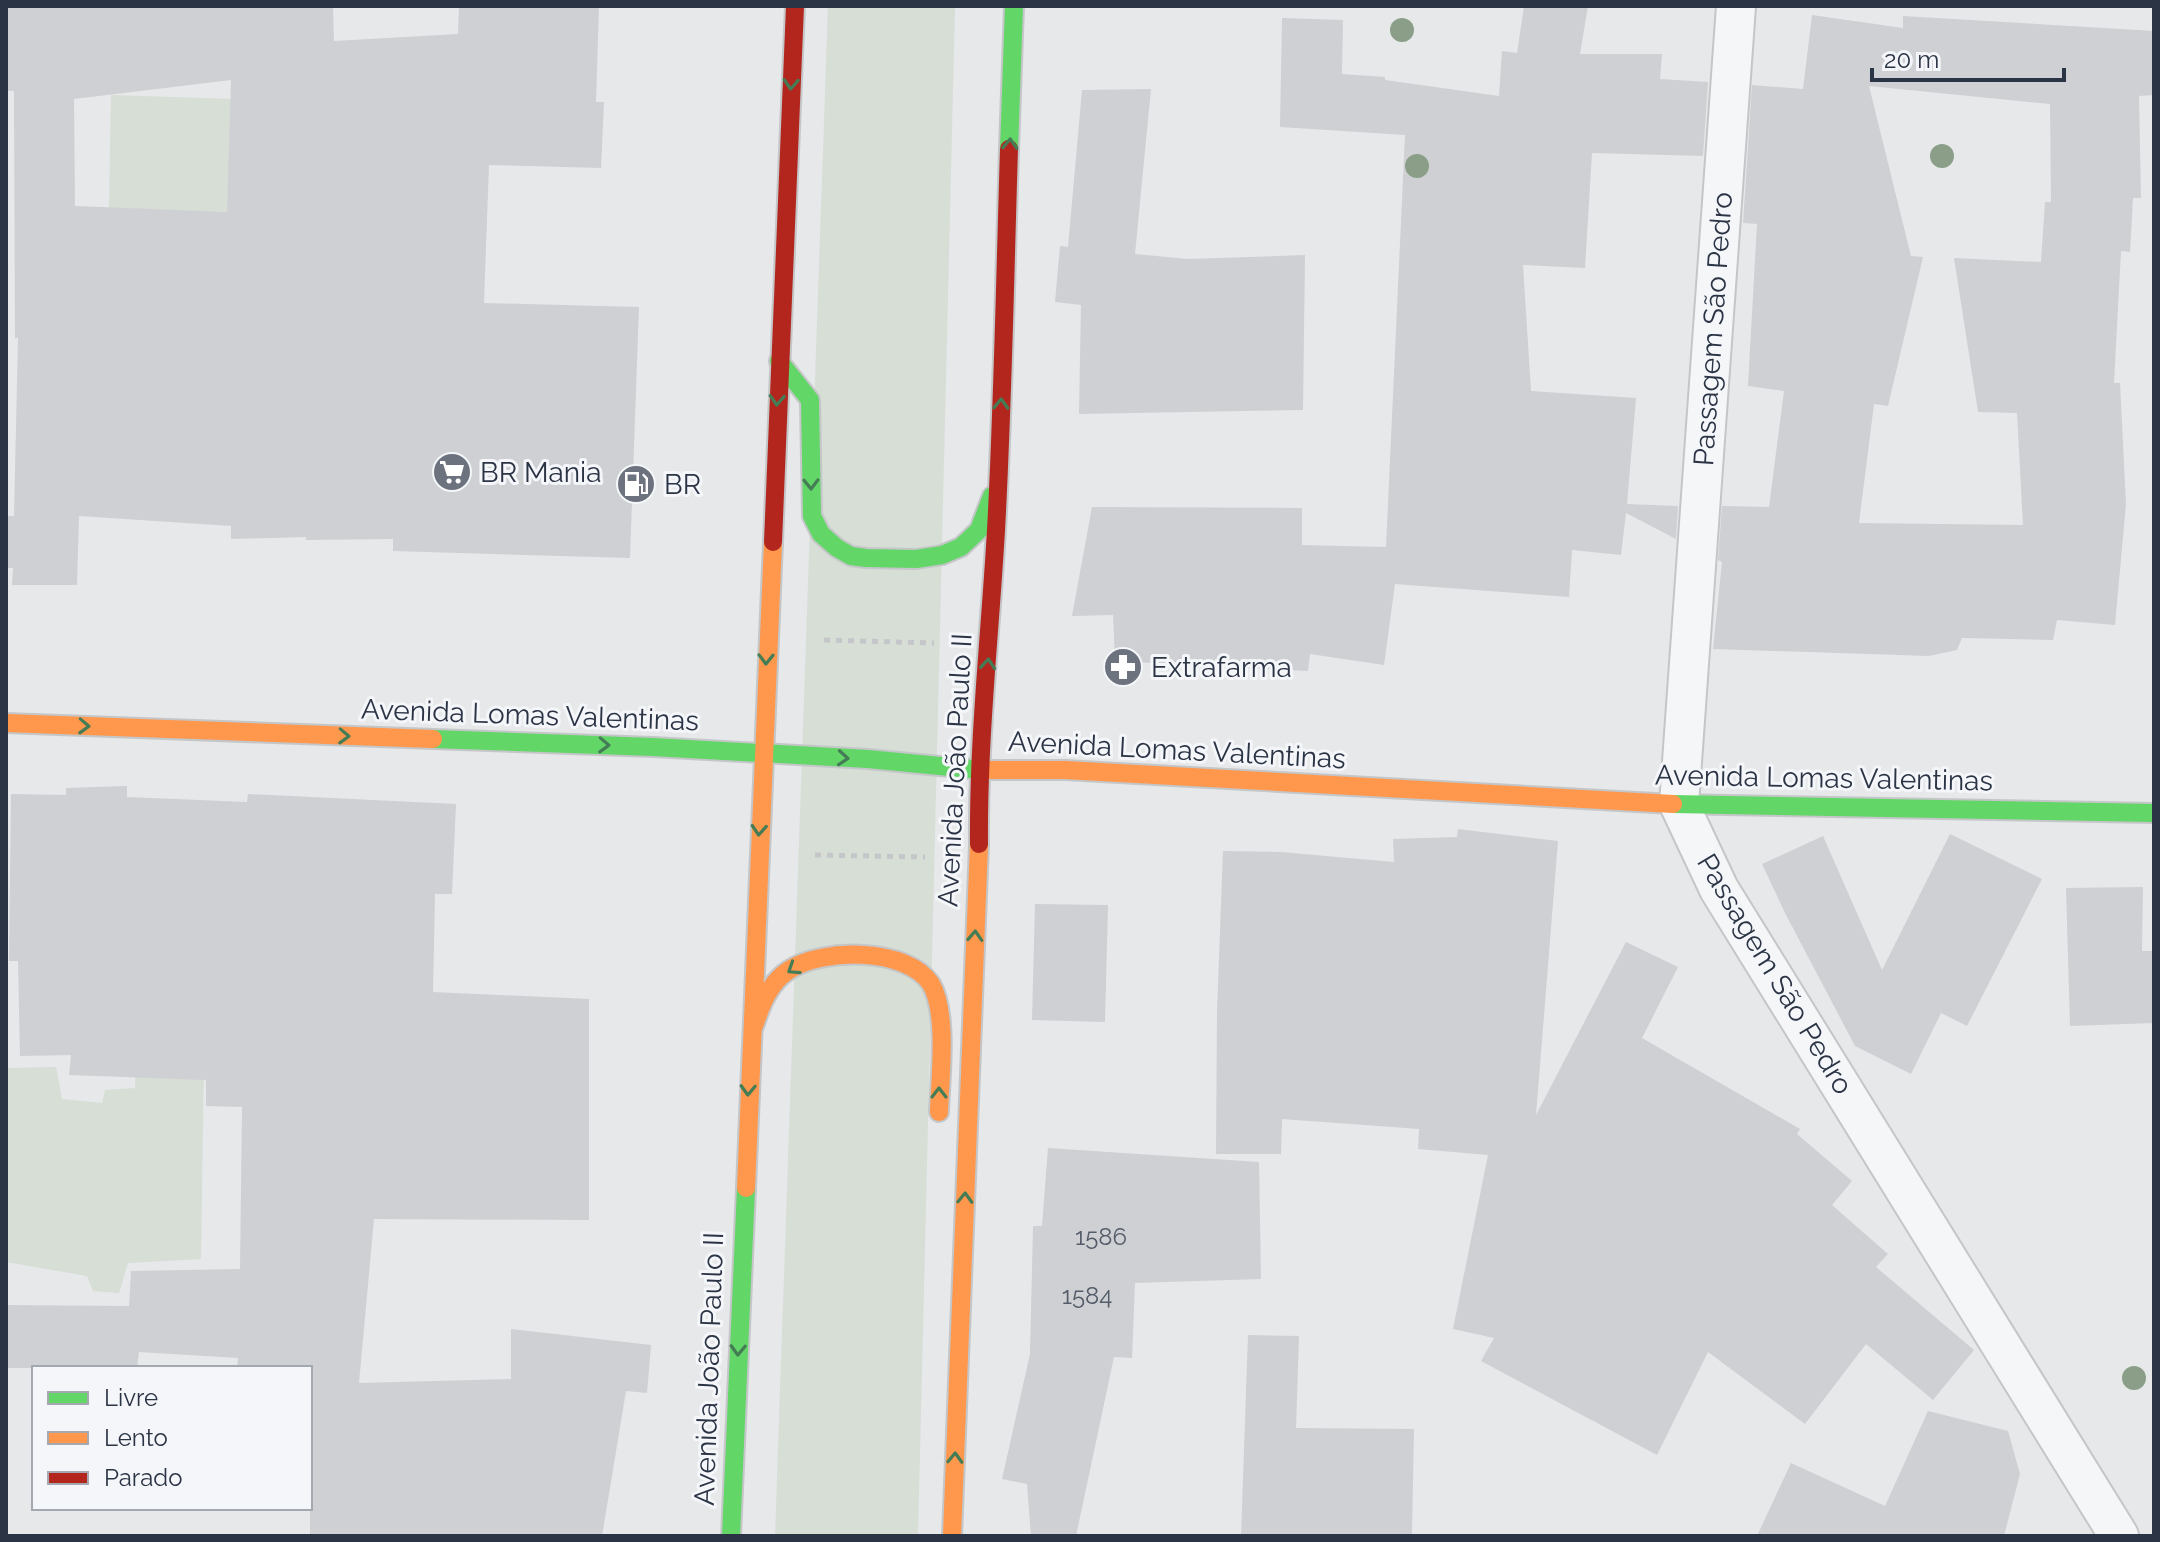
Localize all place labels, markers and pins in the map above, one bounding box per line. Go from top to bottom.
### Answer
supermarket icon: BR Mania [431,451,473,493]
place label: BR Mania [480,456,601,489]
fuel station icon: BR [615,463,657,505]
place label: BR [664,468,701,501]
pharmacy icon: Extrafarma [1102,646,1144,688]
place label: Extrafarma [1151,651,1292,684]

